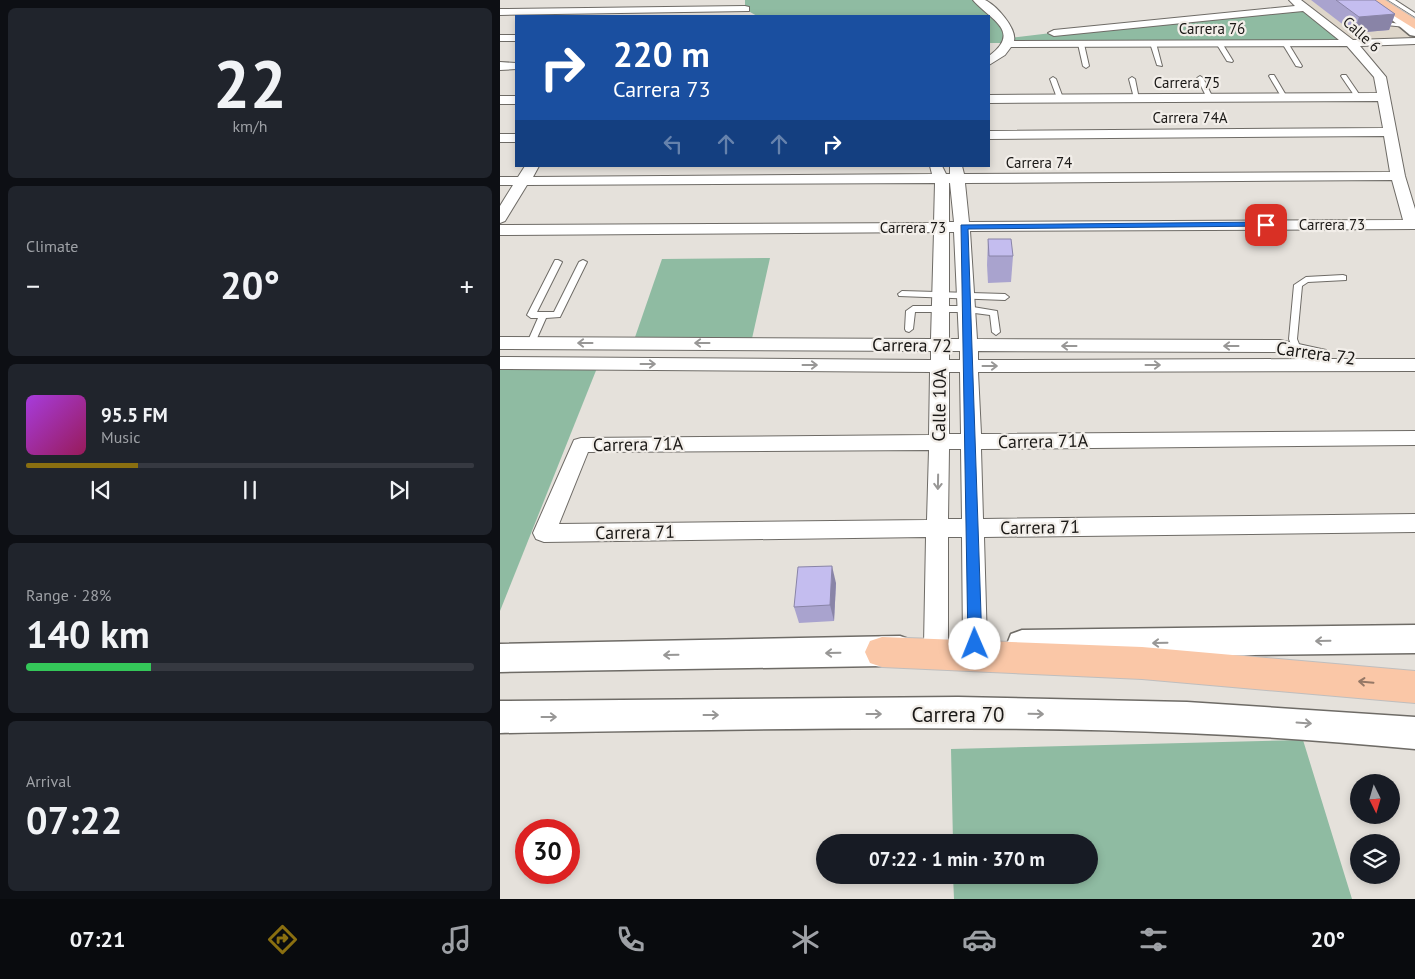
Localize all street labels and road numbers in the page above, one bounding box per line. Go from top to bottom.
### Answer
street label: Calle 6 [1339,12,1385,56]
street label: Carrera 76 [1179,19,1245,38]
street label: Carrera 75 [1154,73,1220,92]
street label: Carrera 74A [1152,108,1228,127]
street label: Carrera 74 [1006,153,1072,172]
street label: Carrera 73 [1299,215,1365,234]
street label: Carrera 73 [880,218,946,237]
street label: Carrera 72 [872,333,952,357]
street label: Carrera 72 [1275,336,1357,370]
street label: Calle 10A [927,368,951,442]
street label: Carrera 71A [998,429,1089,453]
street label: Carrera 71A [593,432,684,456]
street label: Carrera 71 [1000,515,1080,539]
street label: Carrera 71 [595,520,675,544]
street label: Carrera 70 [911,701,1005,728]

